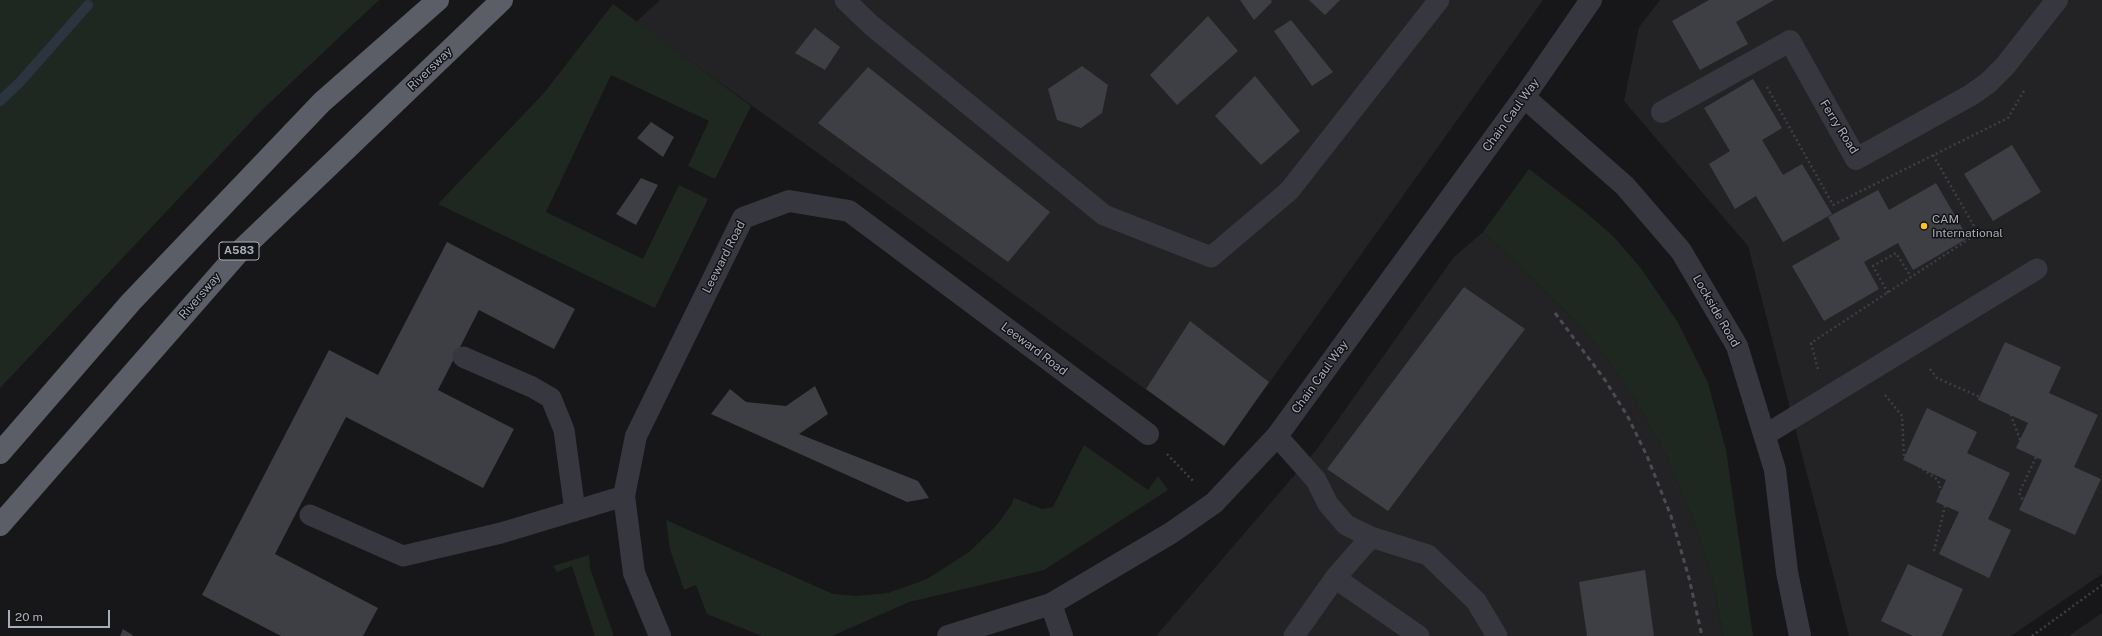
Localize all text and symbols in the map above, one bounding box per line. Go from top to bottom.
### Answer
street label: Riversway [405,44,455,94]
street label: Chain Caul Way [1480,76,1542,154]
street label: Ferry Road [1817,97,1861,157]
place label: CAM International [1932,212,2003,240]
street label: Leeward Road [700,218,748,296]
marker: CAM International [1919,221,1929,231]
road number: A583 [219,242,259,260]
street label: Riversway [176,270,224,322]
street label: Lockside Road [1690,272,1742,350]
street label: Leeward Road [998,319,1070,379]
street label: Chain Caul Way [1289,338,1351,416]
scale bar [10,602,112,628]
text: 20 m [15,610,43,624]

